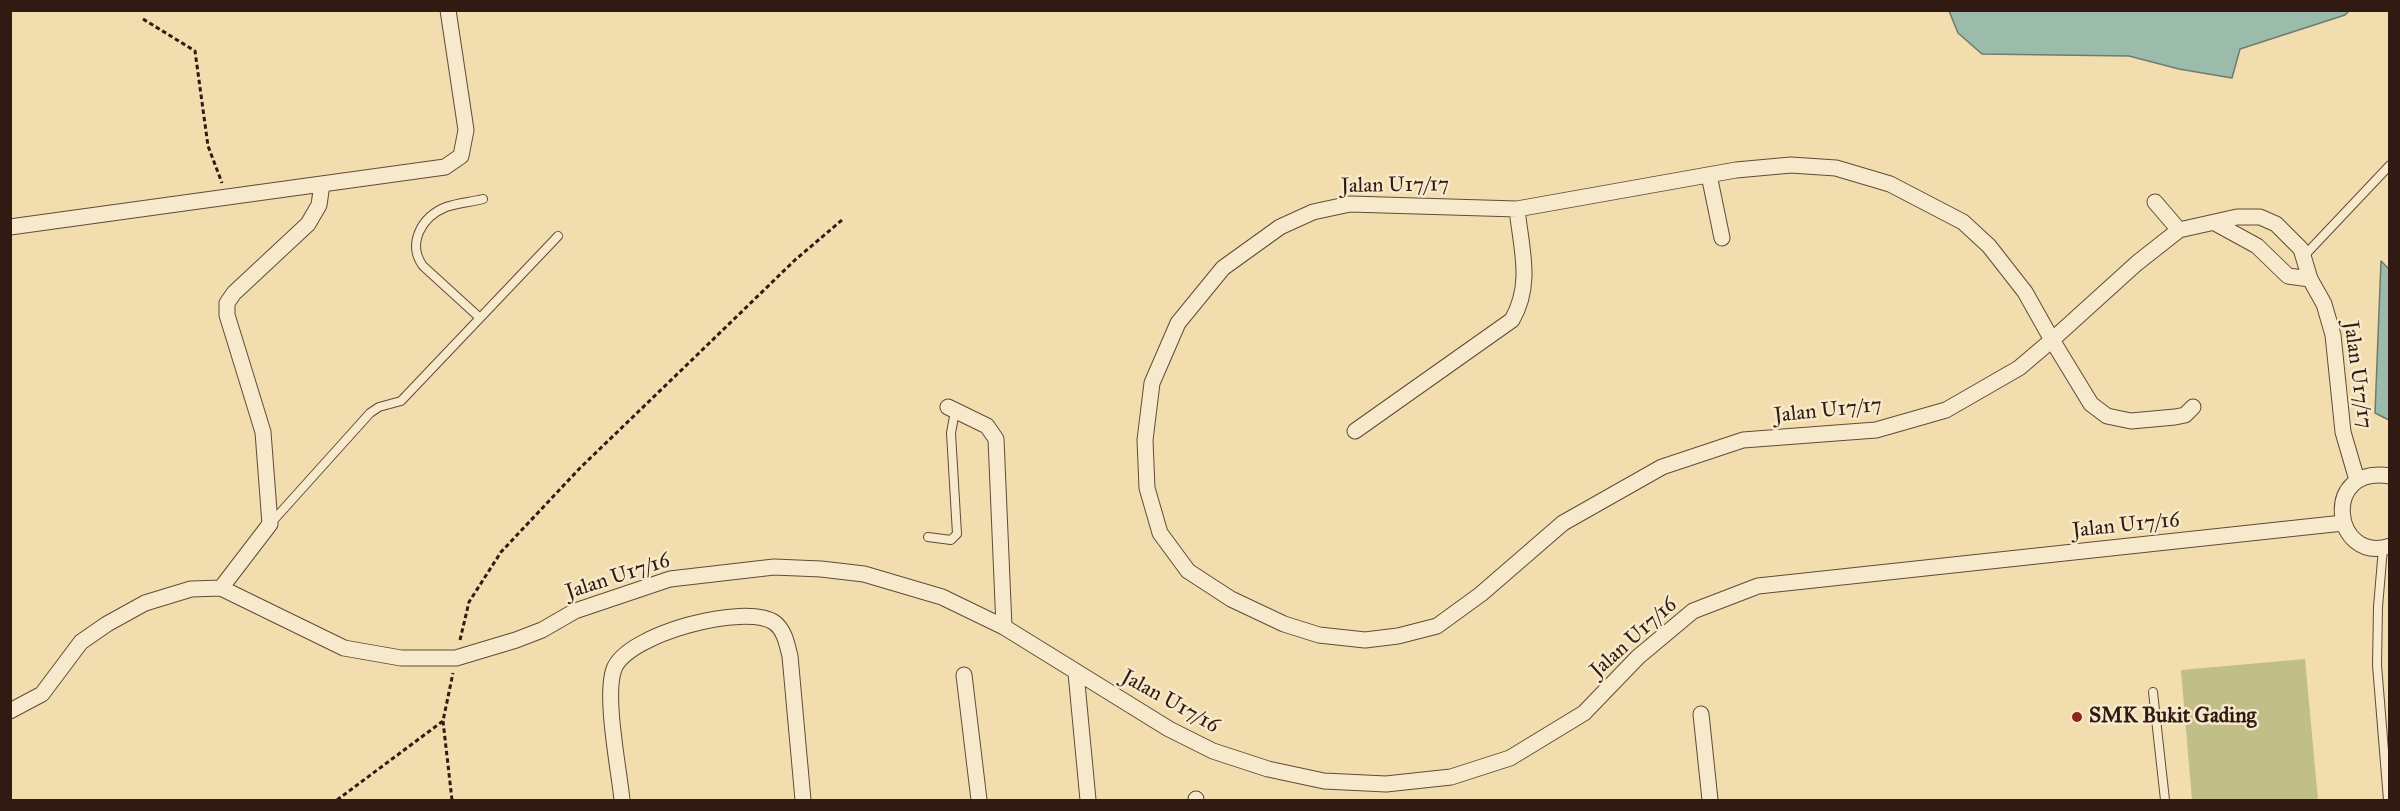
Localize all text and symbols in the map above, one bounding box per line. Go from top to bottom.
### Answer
street label: Jalan U17/17 [1341,172,1449,200]
street label: Jalan U17/17 [2337,320,2377,430]
street label: Jalan U17/17 [1773,393,1883,429]
street label: Jalan U17/16 [2071,508,2181,544]
street label: Jalan U17/16 [563,548,673,606]
street label: Jalan U17/16 [1585,593,1683,683]
street label: Jalan U17/16 [1117,665,1223,739]
place label: SMK Bukit Gading [2089,704,2256,730]
marker: SMK Bukit Gading [2070,710,2084,724]

